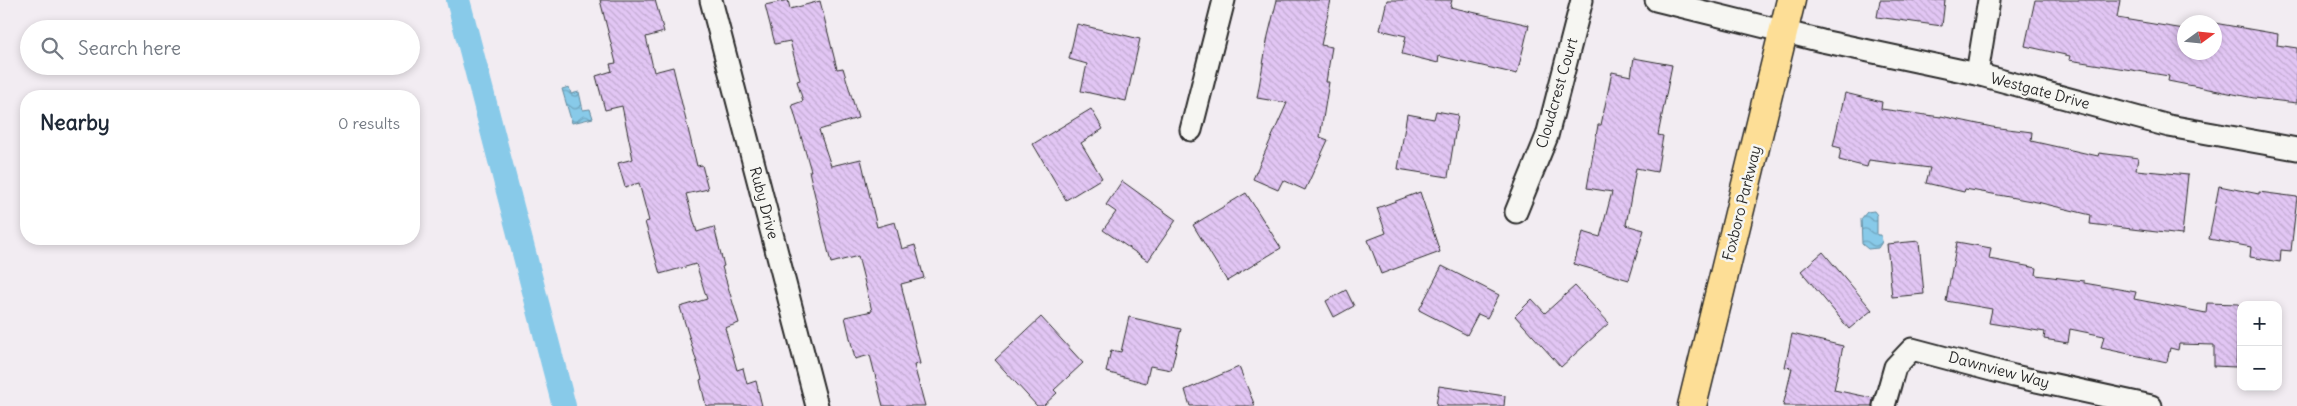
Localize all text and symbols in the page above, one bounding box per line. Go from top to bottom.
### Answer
north arrow [2177,15,2222,60]
search box [20,20,420,75]
icon: search [38,34,66,62]
street label: Cloudcrest Court [1532,35,1581,150]
text: Search here [78,36,181,60]
street label: Westgate Drive [1988,68,2092,113]
text: Nearby [40,109,110,136]
text: 0 results [338,113,400,133]
street label: Foxboro Parkway [1718,143,1765,262]
street label: Ruby Drive [746,165,783,241]
map controls [2237,301,2282,391]
button: + [2237,301,2282,346]
button: − [2237,346,2282,391]
street label: Dawnview Way [1947,347,2052,392]

